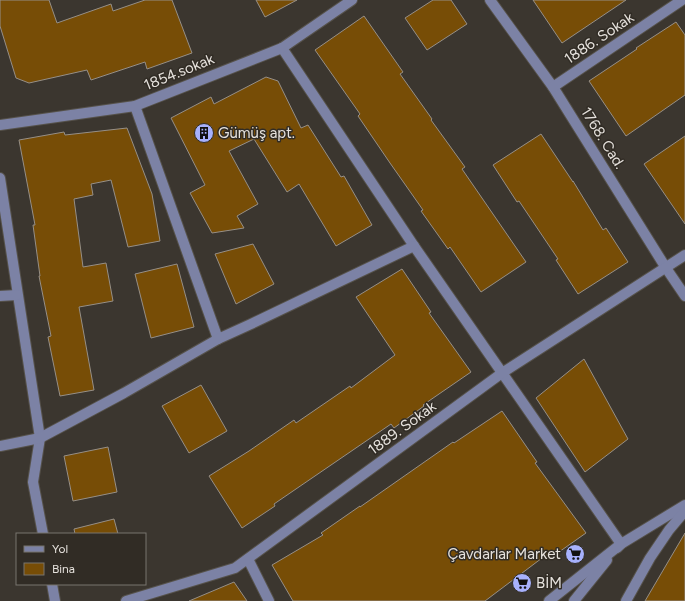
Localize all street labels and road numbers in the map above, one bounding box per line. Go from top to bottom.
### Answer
street label: 1886. Sokak [561,8,638,68]
street label: 1854.sokak [141,49,217,94]
street label: 1768. Cad. [577,104,629,172]
street label: 1889. Sokak [364,397,440,459]

